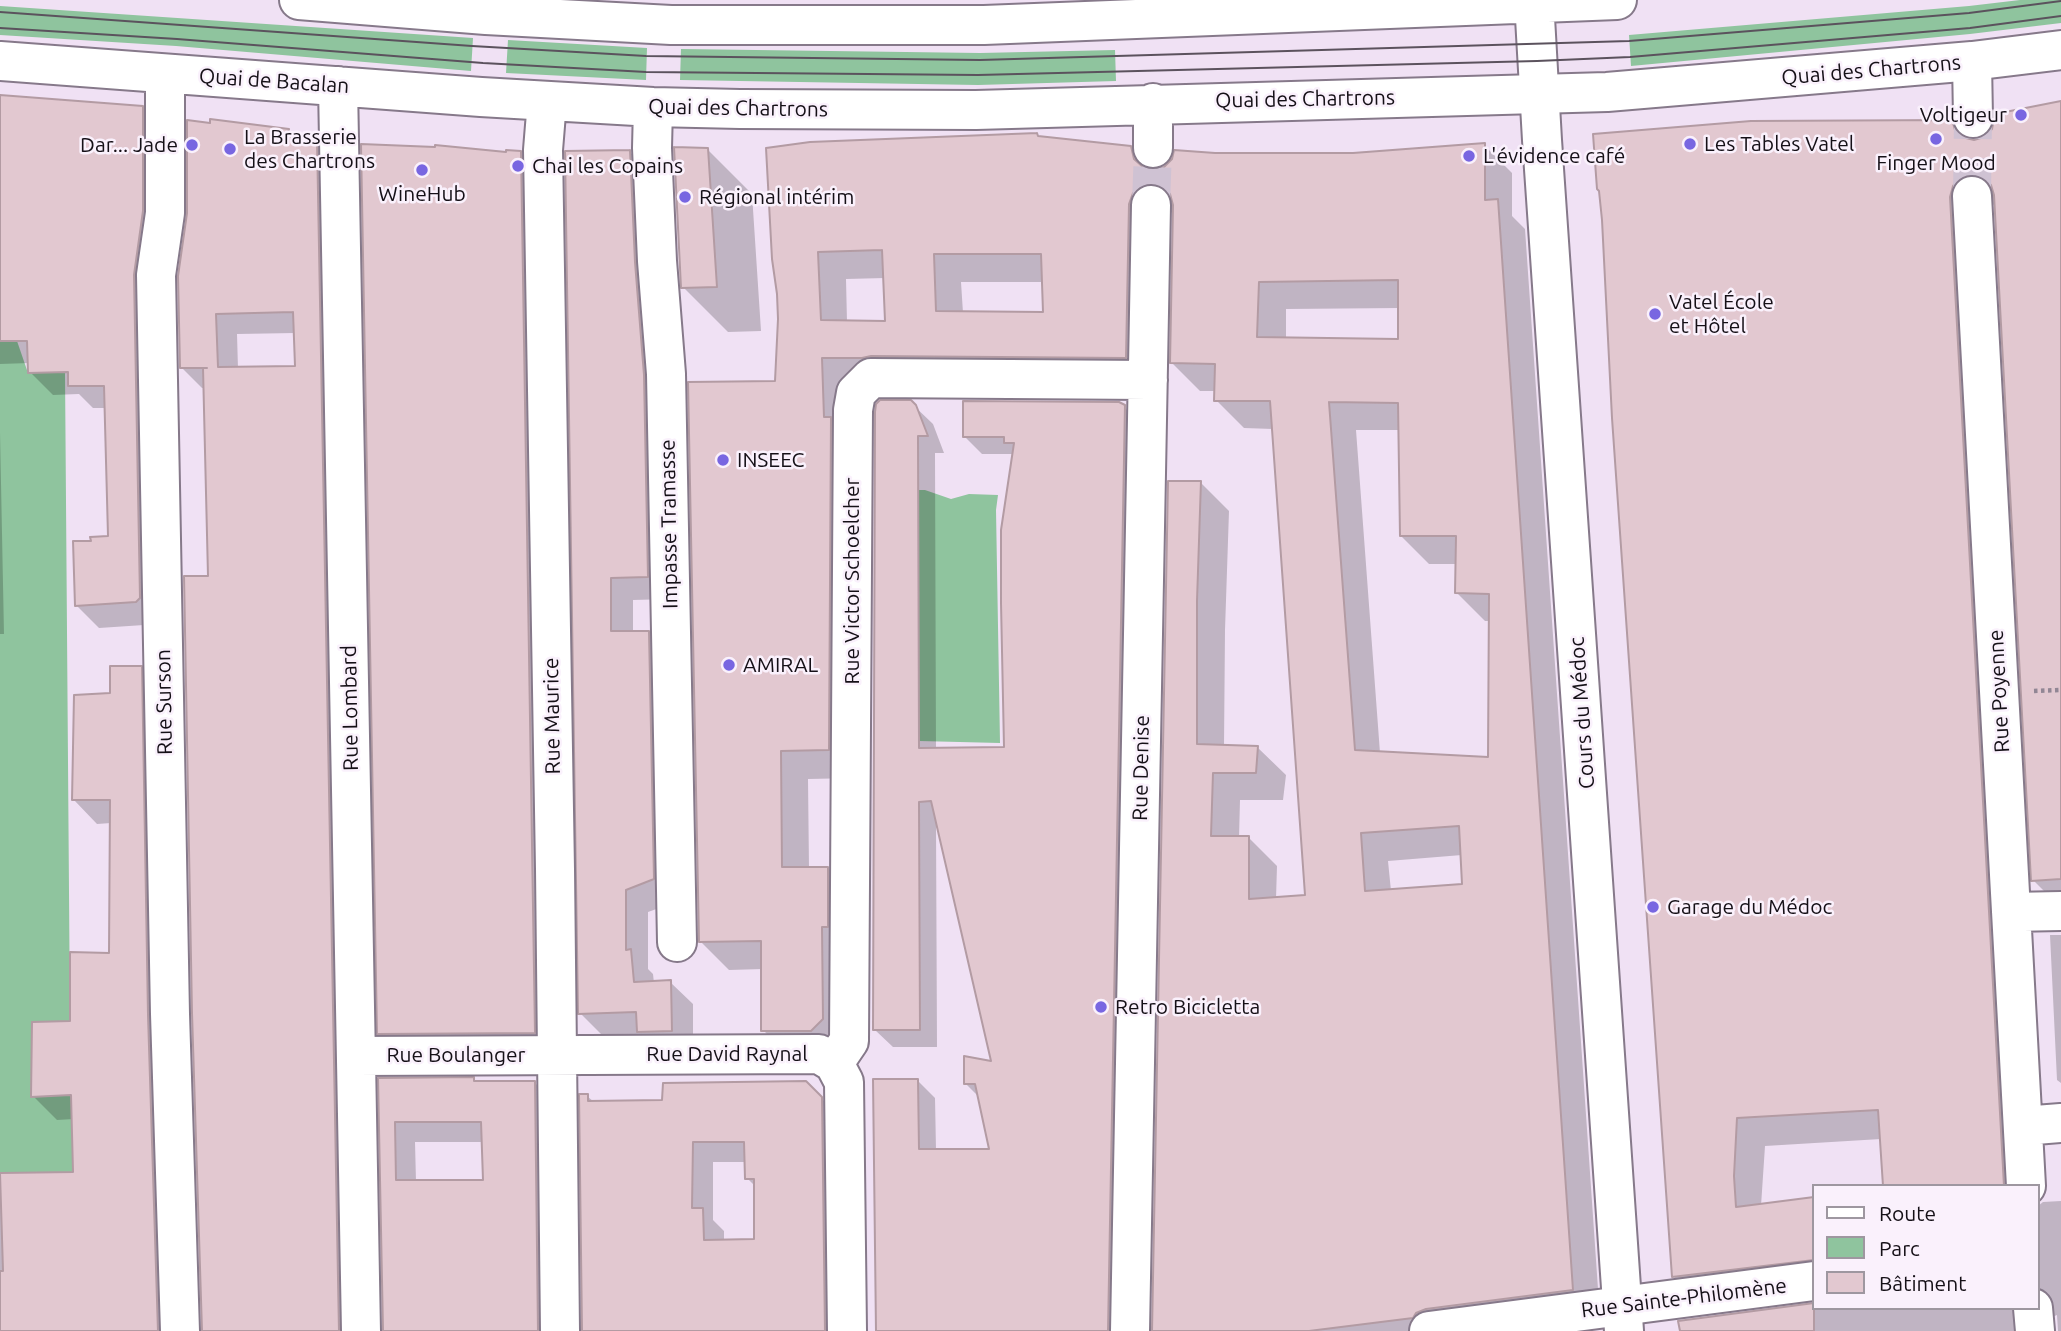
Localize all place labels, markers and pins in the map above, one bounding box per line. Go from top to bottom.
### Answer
place label: Voltigeur [1920,102,2007,128]
marker: Voltigeur [2013,107,2029,123]
place label: La Brasserie des Chartrons [244,124,375,174]
place label: Les Tables Vatel [1704,131,1854,157]
marker: Finger Mood [1928,131,1944,147]
place label: Dar... Jade [80,132,178,158]
marker: Les Tables Vatel [1682,136,1698,152]
marker: Dar... Jade [184,137,200,153]
marker: La Brasserie des Chartrons [222,141,238,157]
place label: L'évidence café [1483,143,1625,169]
marker: L'évidence café [1461,148,1477,164]
place label: Finger Mood [1876,150,1996,176]
place label: Chai les Copains [532,153,683,179]
marker: Chai les Copains [510,158,526,174]
marker: WineHub [414,162,430,178]
place label: WineHub [378,181,466,207]
place label: Régional intérim [699,184,854,210]
marker: Régional intérim [677,189,693,205]
place label: Vatel École et Hôtel [1669,289,1774,339]
marker: Vatel École et Hôtel [1647,306,1663,322]
place label: INSEEC [737,447,804,473]
marker: INSEEC [715,452,731,468]
place label: AMIRAL [743,652,818,678]
marker: AMIRAL [721,657,737,673]
place label: Garage du Médoc [1667,894,1832,920]
marker: Garage du Médoc [1645,899,1661,915]
place label: Retro Bicicletta [1115,994,1260,1020]
marker: Retro Bicicletta [1093,999,1109,1015]

